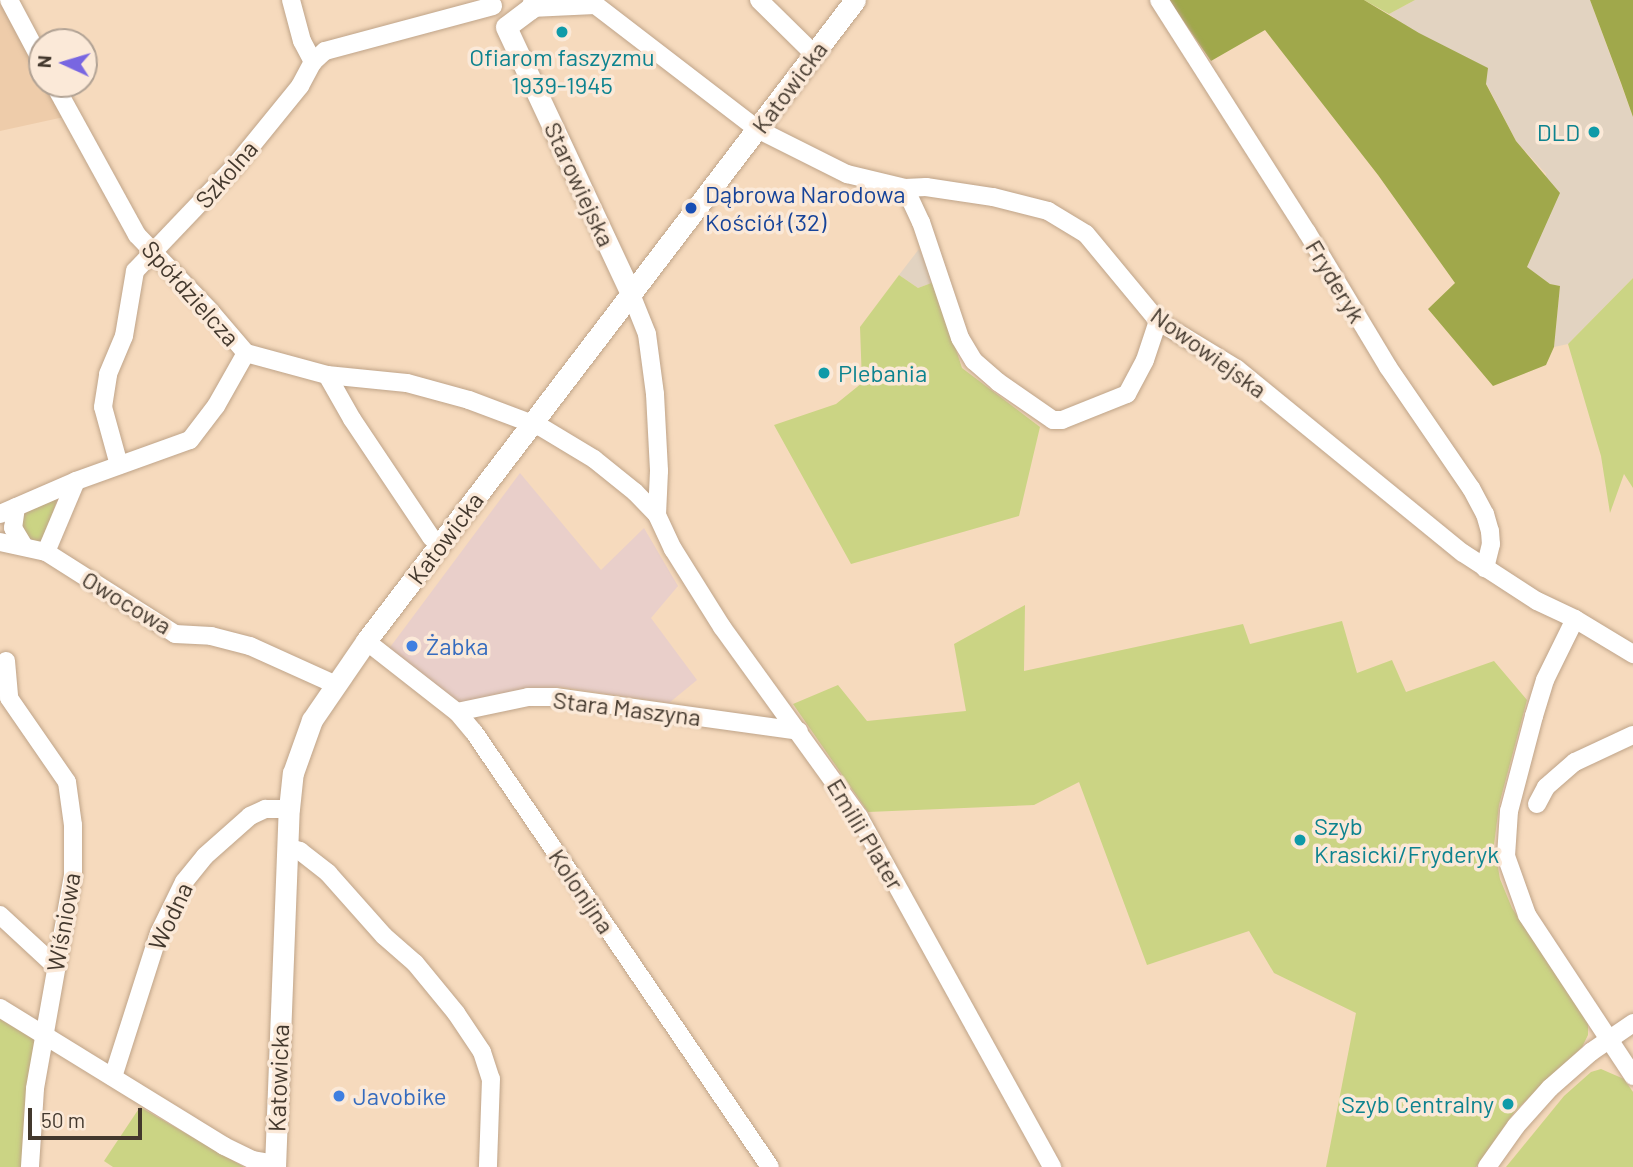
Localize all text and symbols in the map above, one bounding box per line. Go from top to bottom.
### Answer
marker: Ofiarom faszyzmu 1939-1945 [554,24,570,40]
north arrow [28,28,98,98]
street label: Katowicka [745,35,833,139]
place label: Ofiarom faszyzmu 1939-1945 [469,43,655,99]
text: N [32,55,55,69]
street label: Starowiejska [539,117,621,251]
place label: DLD [1537,118,1580,146]
marker: DLD [1586,124,1602,140]
street label: Szkolna [189,134,263,214]
place label: Dąbrowa Narodowa Kościół (32) [705,180,906,236]
marker: Dąbrowa Narodowa Kościół (32) [683,200,699,216]
street label: Spółdzielcza [136,234,246,352]
street label: Fryderyk [1300,234,1372,328]
street label: Nowowiejska [1146,300,1272,404]
place label: Plebania [838,359,927,387]
marker: Plebania [816,365,832,381]
street label: Katowicka [401,486,489,590]
street label: Owocowa [77,564,177,640]
place label: Żabka [426,632,489,660]
marker: Żabka [404,638,420,654]
street label: Stara Maszyna [551,685,703,731]
street label: Emilii Plater [822,773,910,895]
place label: Szyb Krasicki/Fryderyk [1314,812,1499,868]
marker: Szyb Krasicki/Fryderyk [1292,832,1308,848]
street label: Kolonijna [543,843,621,939]
street label: Wiśniowa [40,870,86,974]
street label: Wodna [142,878,198,954]
street label: Katowicka [262,1024,294,1132]
place label: Javobike [353,1082,447,1110]
marker: Javobike [331,1088,347,1104]
place label: Szyb Centralny [1341,1090,1494,1118]
scale bar [32,1094,145,1138]
marker: Szyb Centralny [1500,1096,1516,1112]
text: 50 m [41,1107,85,1132]

